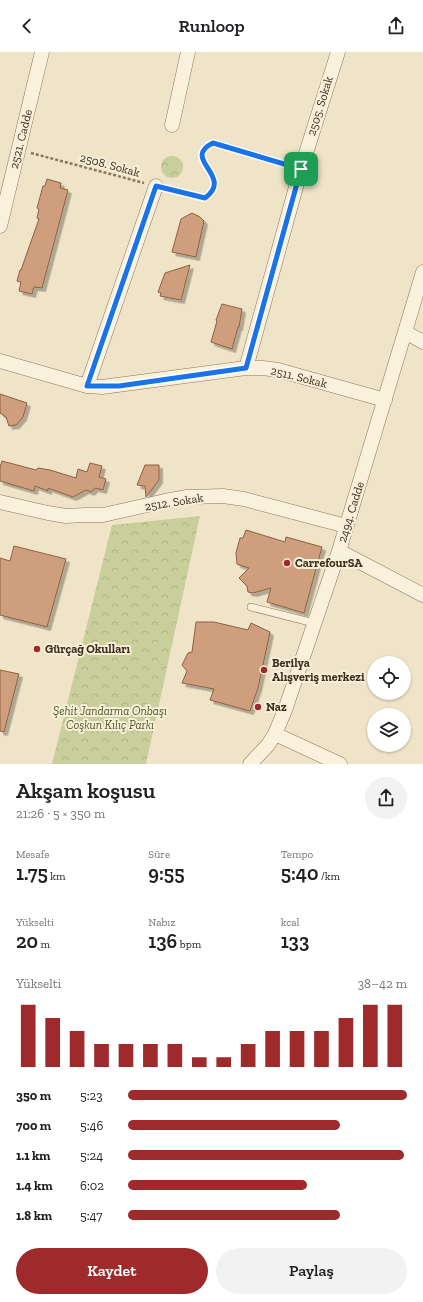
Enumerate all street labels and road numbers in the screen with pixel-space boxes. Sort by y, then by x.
street label: 2505. Sokak [304,74,336,137]
street label: 2521. Cadde [7,107,35,170]
street label: 2508. Sokak [78,150,142,180]
street label: 2511. Sokak [269,363,329,391]
street label: 2494. Cadde [335,479,367,544]
street label: 2512. Sokak [144,490,205,514]

